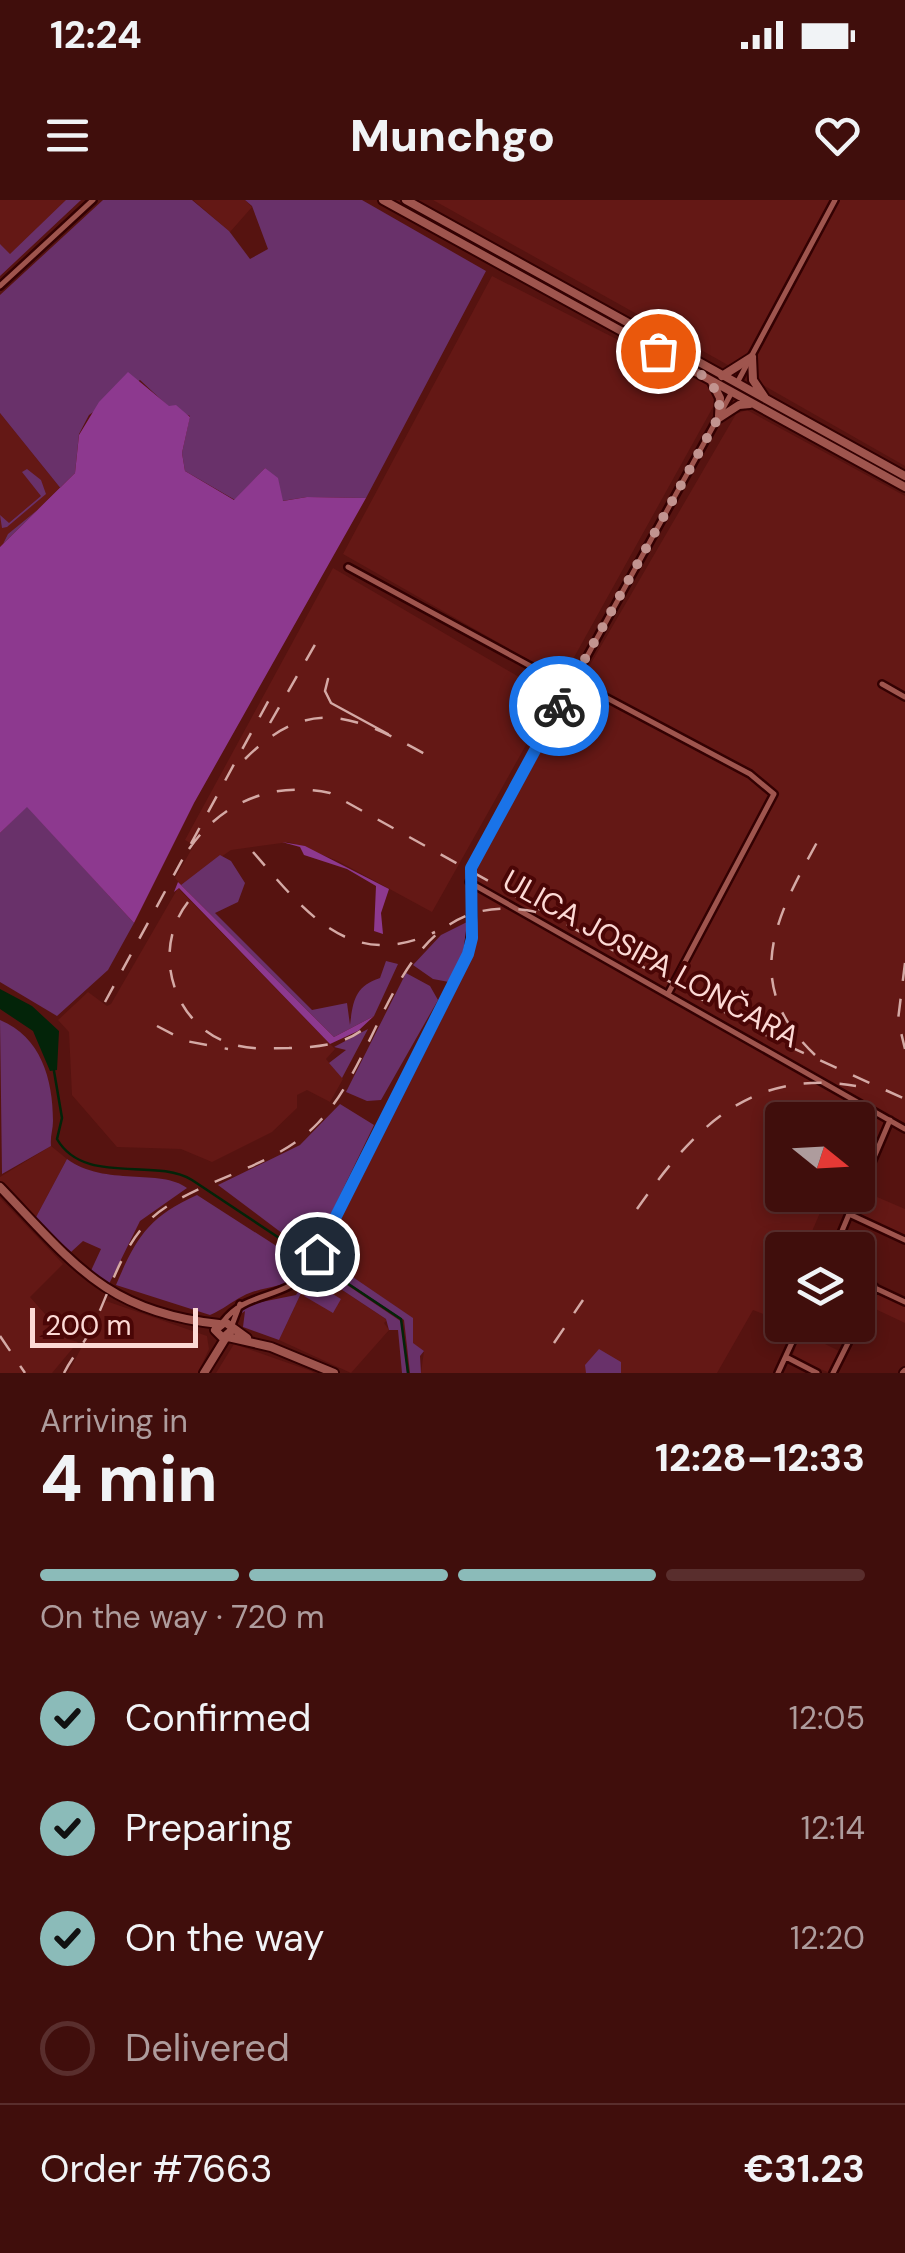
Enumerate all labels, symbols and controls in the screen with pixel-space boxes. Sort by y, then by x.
text: 12:24 [50,10,142,60]
text: Munchgo [350,106,555,165]
icon: menu [40,108,95,163]
icon: heart [810,108,865,163]
pin [616,309,701,394]
icon: bag [631,324,686,379]
courier [509,656,609,756]
icon: bike [532,679,587,734]
street label: ULICA JOSIPA LONČARA [496,861,806,1056]
north arrow [765,1102,875,1212]
map controls [765,1102,875,1342]
pin [275,1212,360,1297]
icon: home [290,1227,345,1282]
button: layers [765,1232,875,1342]
scale bar [30,1303,198,1348]
text: 200 m [45,1307,132,1344]
text: Arriving in [40,1400,188,1442]
text: 12:28–12:33 [655,1433,865,1483]
text: 4 min [40,1437,218,1521]
text: On the way · 720 m [40,1596,324,1638]
icon: check [40,1691,95,1746]
text: Confirmed [125,1693,311,1743]
text: 12:05 [789,1697,865,1739]
icon: check [40,1801,95,1856]
text: Preparing [125,1803,293,1853]
text: 12:14 [801,1807,865,1849]
icon: check [40,1911,95,1966]
text: On the way [125,1913,324,1963]
text: 12:20 [790,1917,865,1959]
text: Delivered [125,2023,290,2073]
text: Order #7663 [40,2144,272,2194]
text: €31.23 [744,2144,865,2194]

